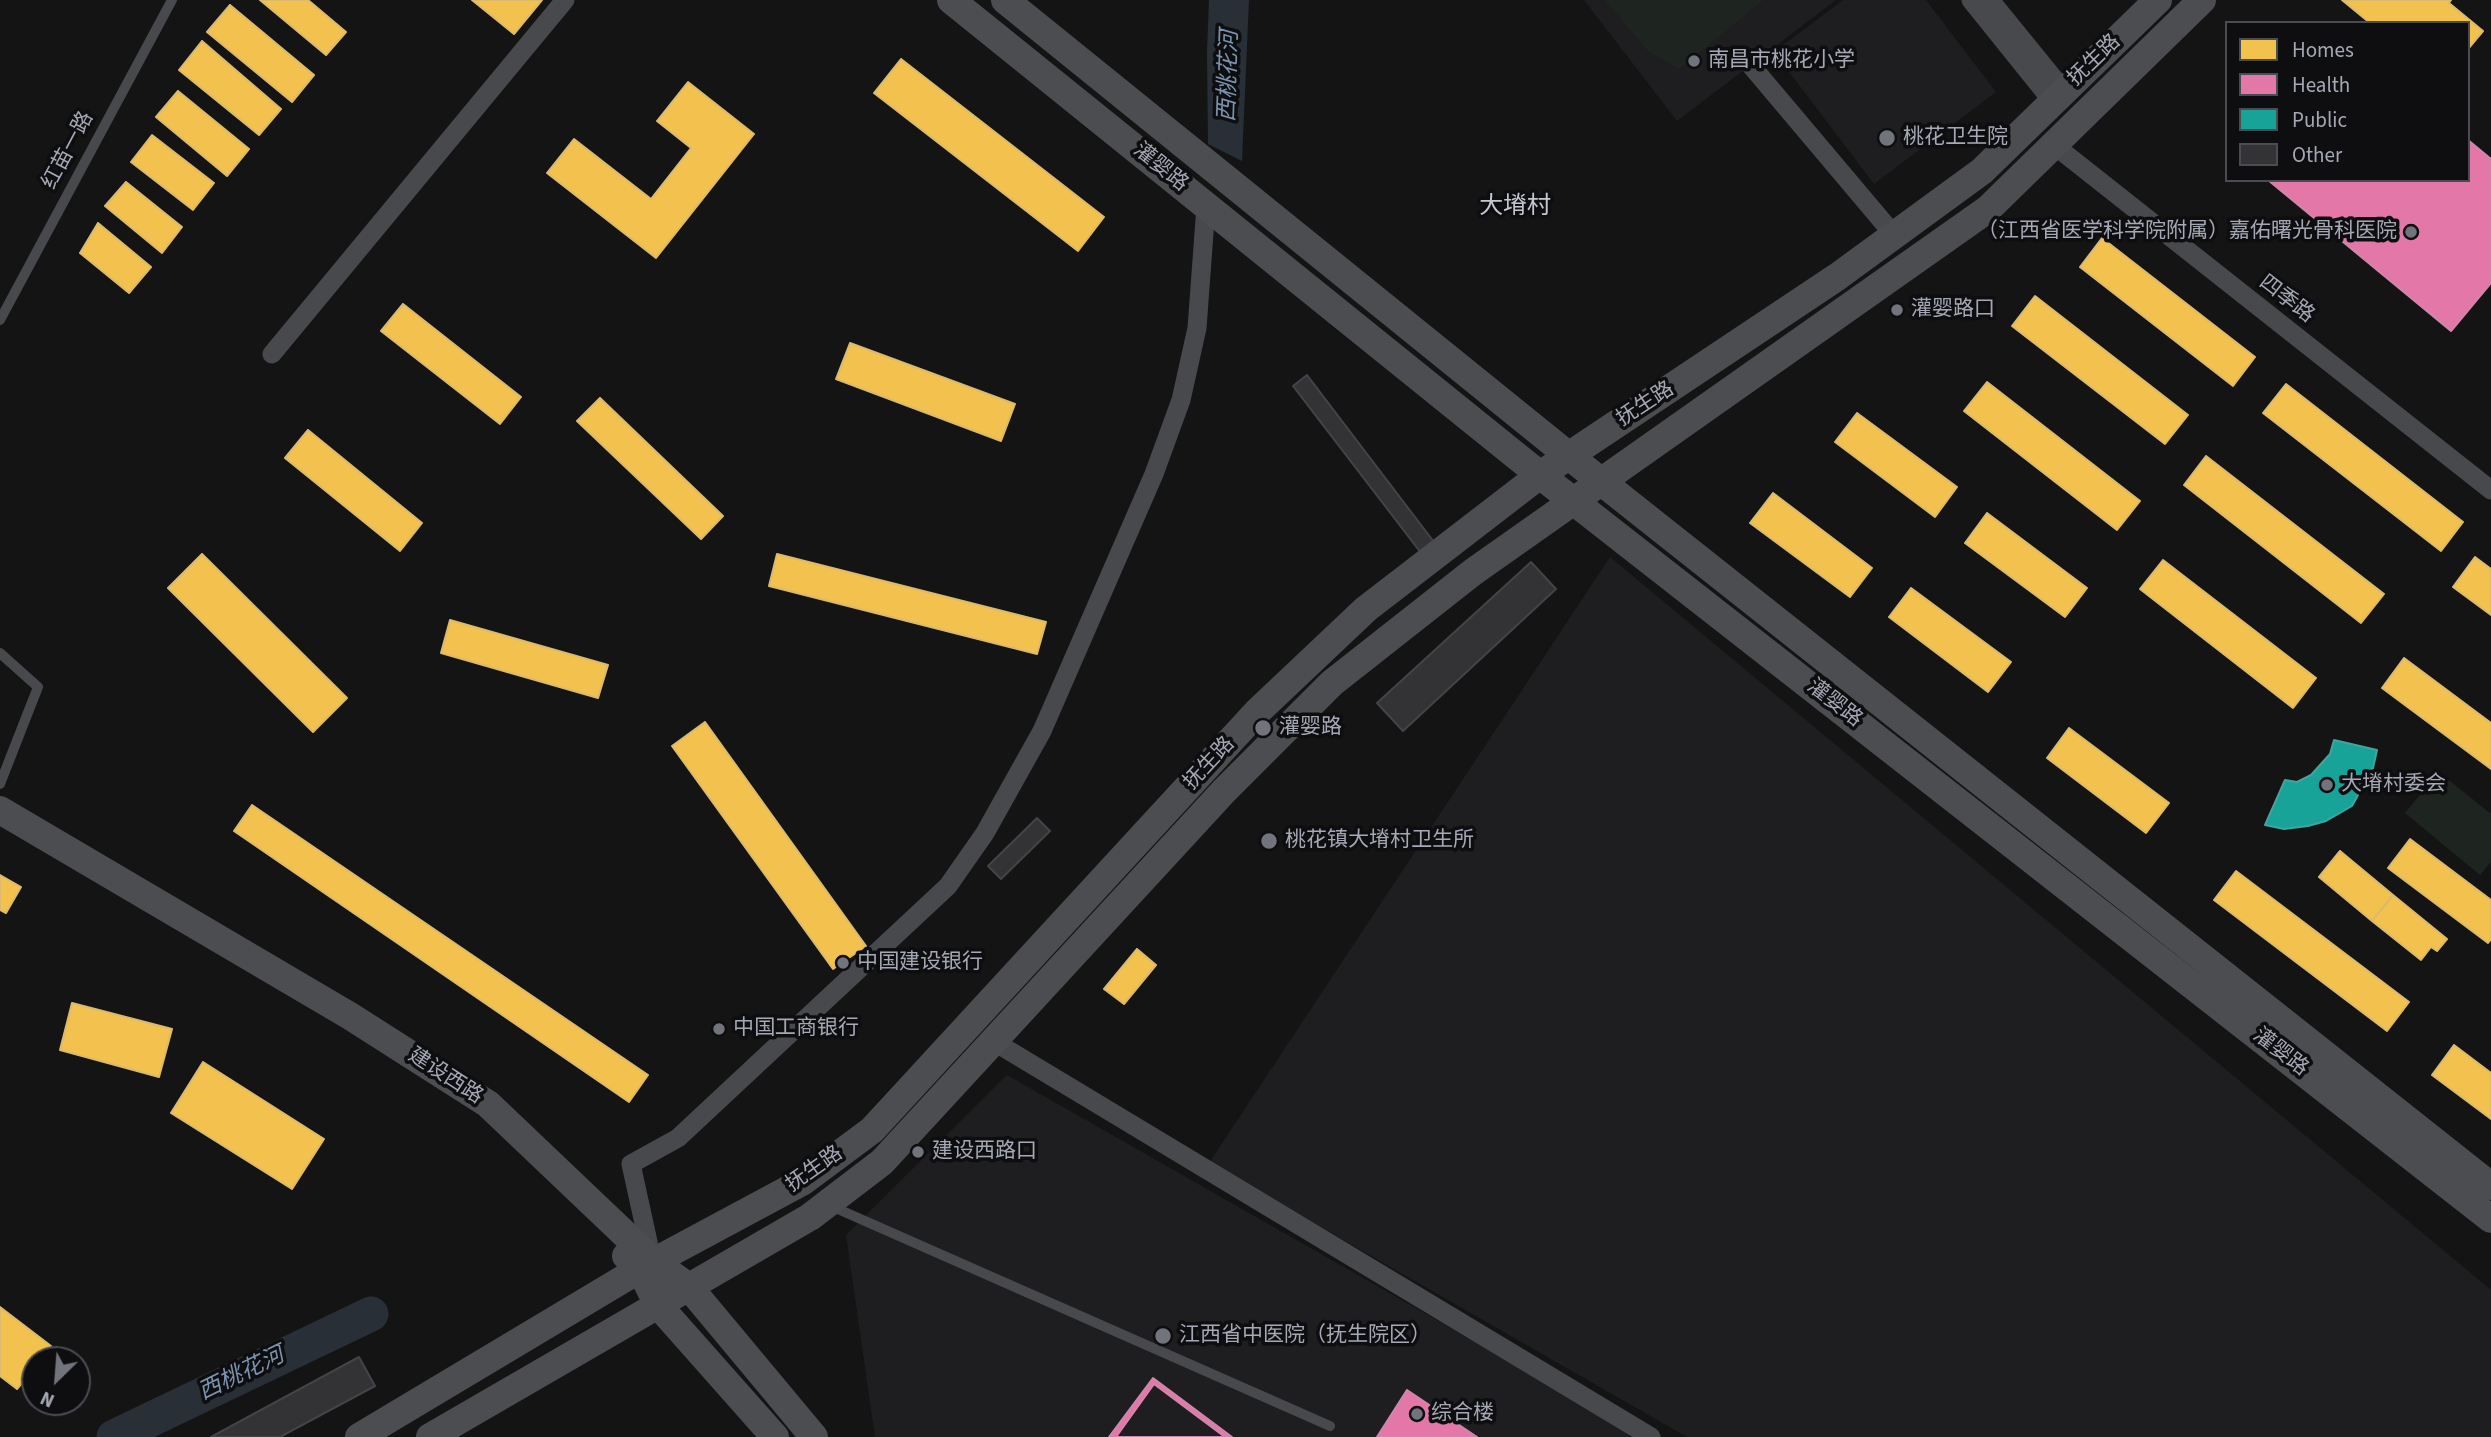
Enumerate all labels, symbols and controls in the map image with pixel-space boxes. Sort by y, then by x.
legend [2225,21,2470,182]
water label: 西桃花河 [1215,30,1245,122]
street label: 抚生路 [2064,30,2126,92]
text: Homes [2292,35,2354,65]
place label: 南昌市桃花小学 [1708,48,1855,74]
marker: 南昌市桃花小学 [1686,53,1702,69]
text: Health [2292,70,2350,100]
text: Public [2292,105,2347,135]
street label: 红苗一路 [38,108,100,194]
place label: 桃花卫生院 [1903,125,2008,151]
marker: 桃花卫生院 [1877,128,1897,148]
street label: 灌婴路 [1128,138,1192,198]
text: Other [2292,140,2342,170]
district label: 大塉村 [1479,194,1551,222]
place label: （江西省医学科学院附属）嘉佑曙光骨科医院 [1977,219,2397,245]
marker: （江西省医学科学院附属）嘉佑曙光骨科医院 [2403,224,2419,240]
street label: 四季路 [2253,271,2319,329]
place label: 灌婴路口 [1911,297,1995,323]
marker: 灌婴路口 [1889,302,1905,318]
street label: 抚生路 [1613,377,1679,433]
street label: 灌婴路 [1801,675,1867,733]
place label: 灌婴路 [1279,715,1342,741]
marker: 灌婴路 [1253,718,1273,738]
street label: 抚生路 [1179,732,1241,796]
place label: 大塉村委会 [2341,772,2446,798]
marker: 大塉村委会 [2319,777,2335,793]
place label: 桃花镇大塉村卫生所 [1285,828,1474,854]
marker: 桃花镇大塉村卫生所 [1259,831,1279,851]
place label: 中国建设银行 [857,950,983,976]
marker: 中国建设银行 [835,955,851,971]
place label: 中国工商银行 [733,1016,859,1042]
marker: 中国工商银行 [711,1021,727,1037]
street label: 灌婴路 [2247,1024,2313,1082]
street label: 建设西路 [403,1044,487,1110]
place label: 建设西路口 [932,1139,1037,1165]
street label: 抚生路 [782,1142,848,1198]
marker: 建设西路口 [910,1144,926,1160]
place label: 江西省中医院（抚生院区） [1179,1323,1431,1349]
marker: 江西省中医院（抚生院区） [1153,1326,1173,1346]
water label: 西桃花河 [195,1342,289,1408]
north arrow [21,1346,91,1416]
text: N [36,1384,59,1414]
place label: 综合楼 [1431,1401,1494,1427]
marker: 综合楼 [1409,1406,1425,1422]

